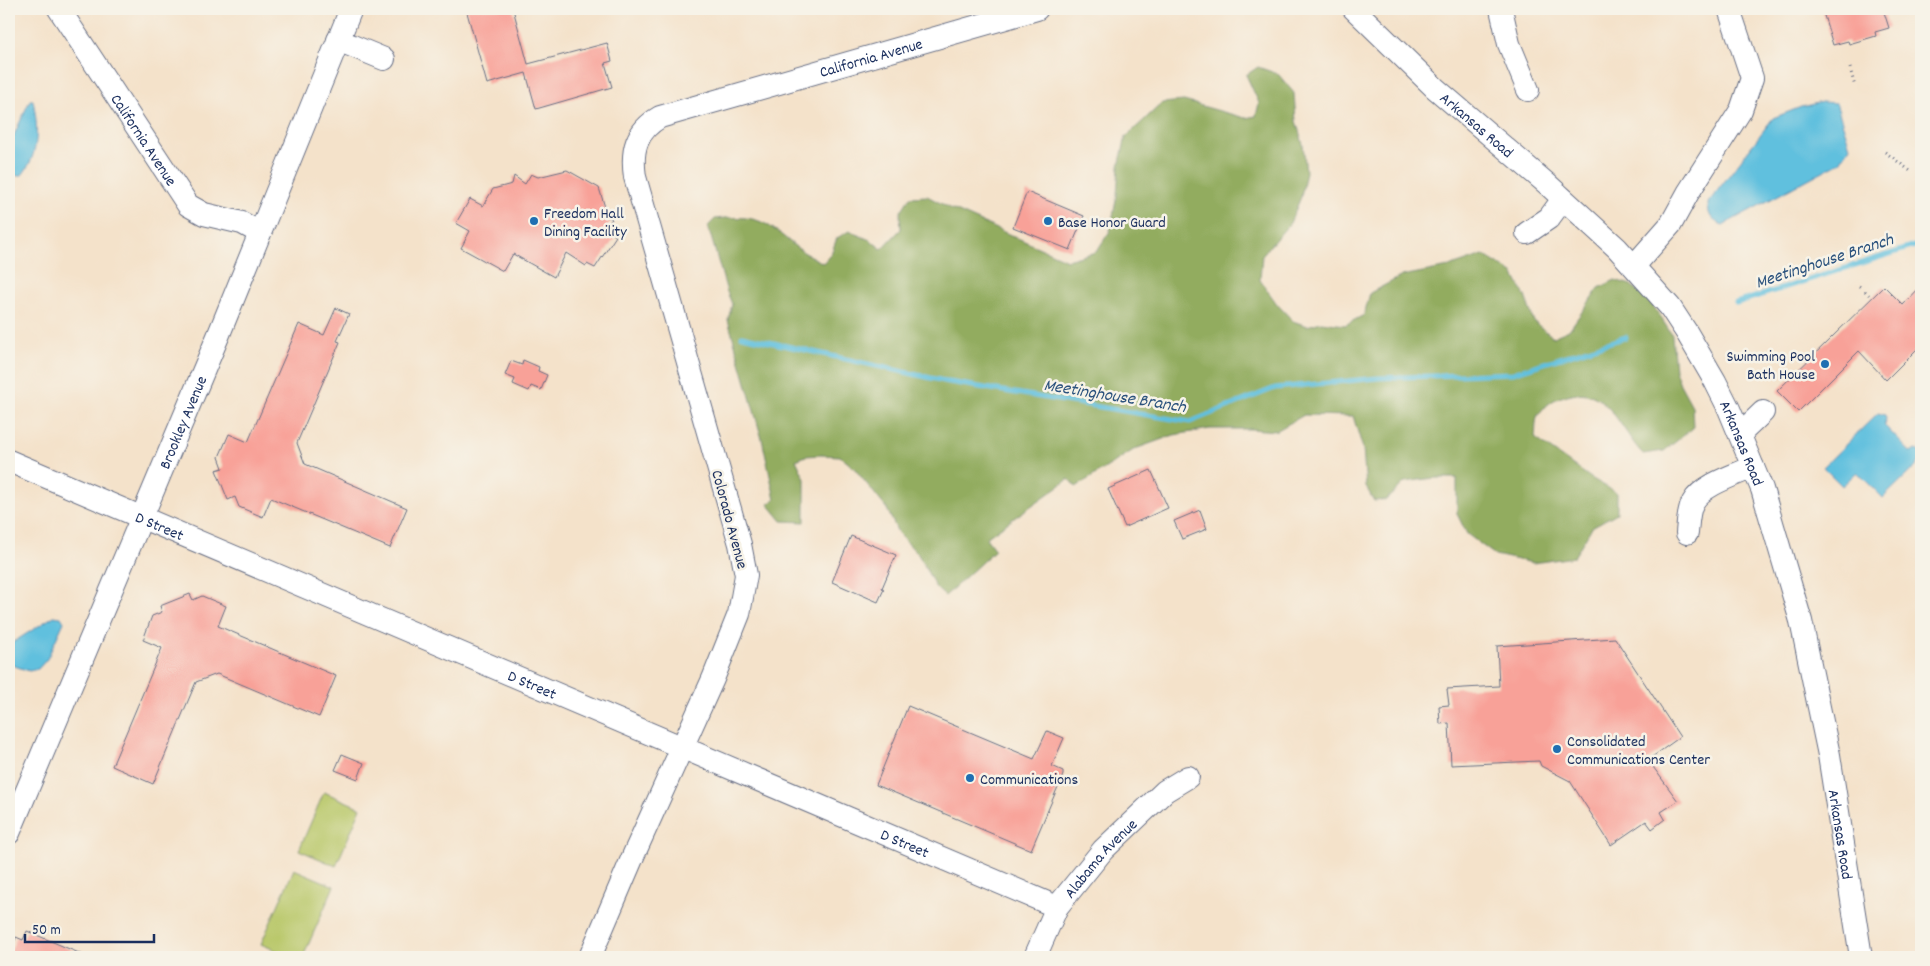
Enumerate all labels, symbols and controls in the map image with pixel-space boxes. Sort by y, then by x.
street label: California Avenue [817,33,926,85]
street label: Arkansas Road [1434,88,1518,164]
street label: California Avenue [104,90,181,191]
place label: Freedom Hall Dining Facility [544,203,627,244]
place label: Base Honor Guard [1058,212,1166,235]
marker: Freedom Hall Dining Facility [528,215,540,227]
marker: Base Honor Guard [1042,215,1054,227]
water label: Meetinghouse Branch [1753,228,1898,296]
place label: Swimming Pool Bath House [1726,346,1815,387]
marker: Swimming Pool Bath House [1819,358,1831,370]
street label: Brookley Avenue [154,373,214,473]
water label: Meetinghouse Branch [1042,374,1188,421]
street label: Arkansas Road [1712,397,1768,490]
street label: Colorado Avenue [704,468,753,572]
street label: D Street [131,507,187,548]
street label: D Street [504,666,560,707]
place label: Consolidated Communications Center [1567,731,1710,772]
marker: Consolidated Communications Center [1551,743,1563,755]
place label: Communications [980,769,1079,792]
marker: Communications [964,772,976,784]
street label: Arkansas Road [1821,788,1858,881]
street label: Alabama Avenue [1059,814,1143,904]
street label: D Street [876,824,932,865]
scale bar [25,911,154,943]
text: 50 m [32,920,61,942]

